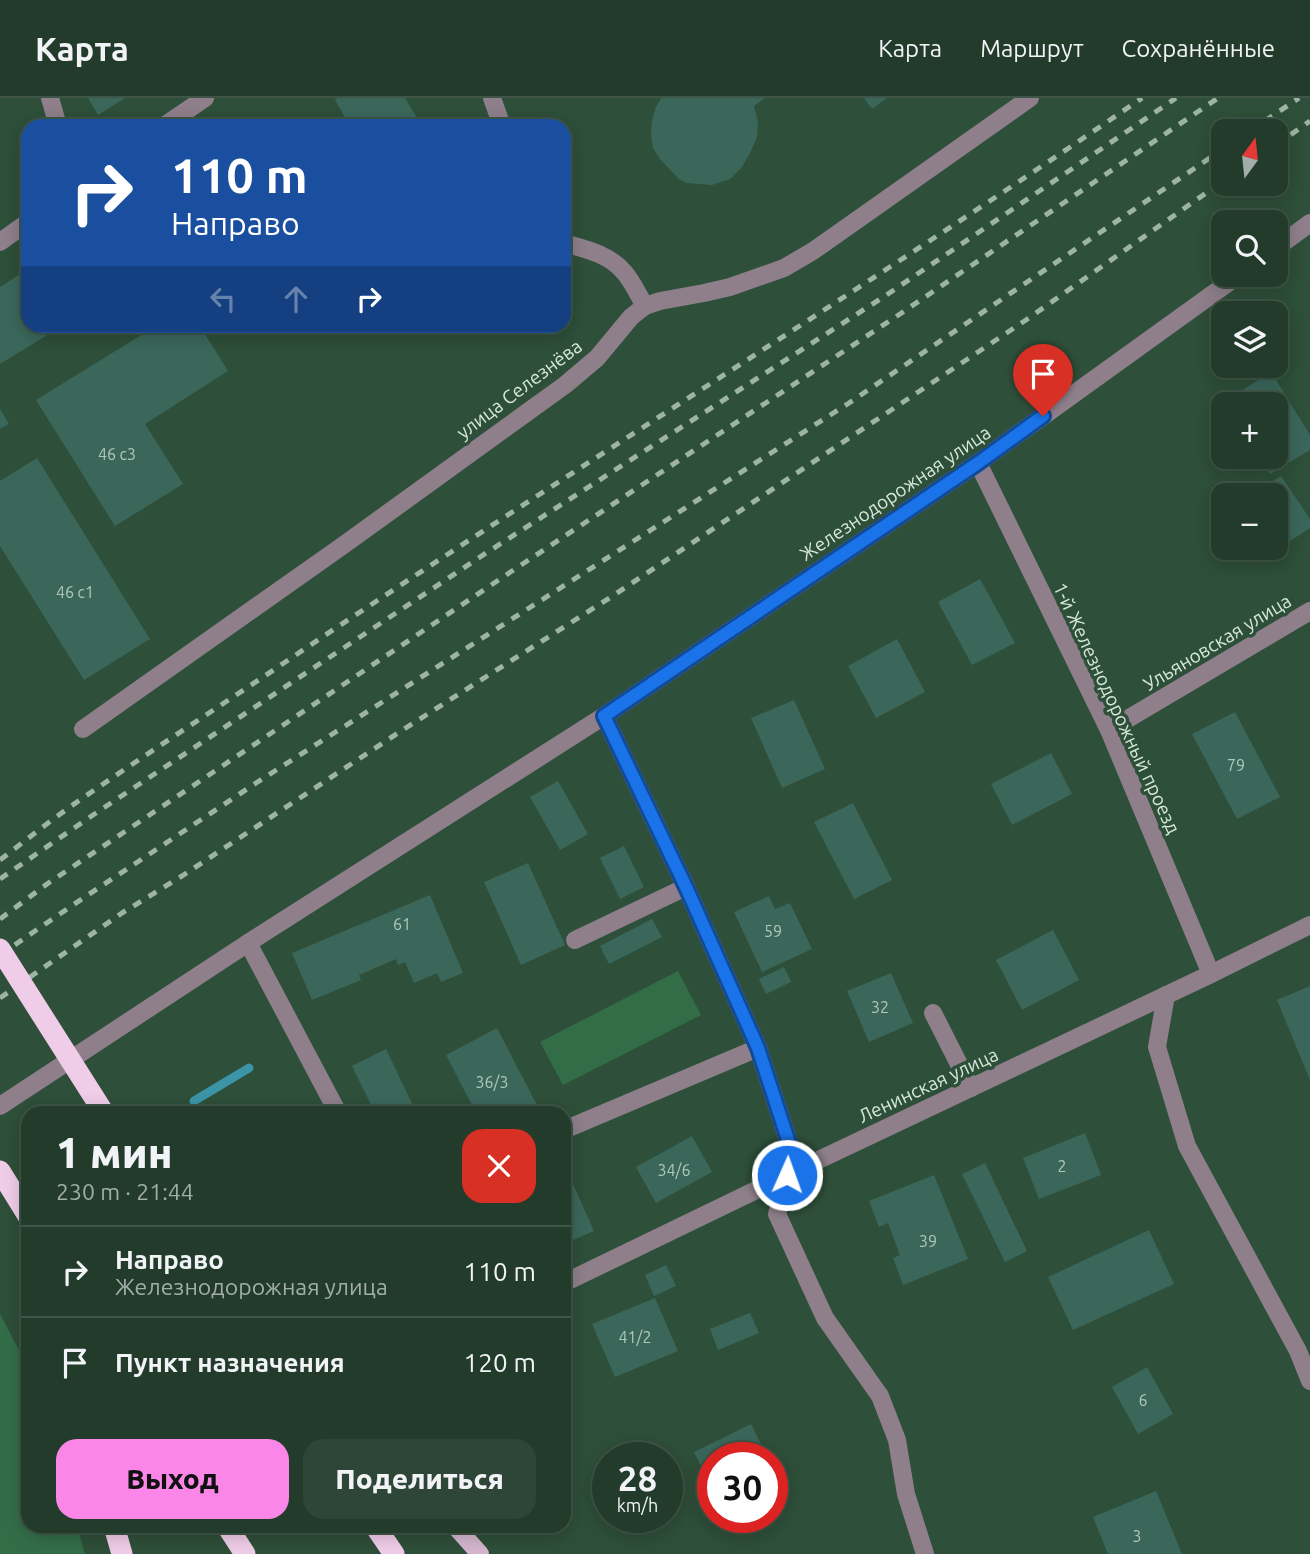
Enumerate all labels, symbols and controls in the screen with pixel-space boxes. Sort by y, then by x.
text: Карта [35,30,129,67]
text: Карта [878,35,942,62]
text: Маршрут [980,35,1084,62]
text: Сохранённые [1122,35,1275,62]
north arrow [1211,119,1288,196]
map controls [1211,119,1288,560]
icon: right [56,147,147,238]
text: 110 m [171,147,308,202]
text: Направо [171,205,300,241]
button: search [1211,210,1288,287]
icon: left [204,280,242,318]
icon: ahead [277,280,315,318]
icon: right [350,280,388,318]
button: layers [1211,301,1288,378]
street label: улица Селезнёва [452,335,586,443]
pin [1013,344,1073,416]
icon: arrive [1024,355,1062,393]
button: + [1211,392,1288,469]
street label: Железнодорожная улица [795,421,995,565]
house number: 46 с3 [98,445,136,463]
button: − [1211,483,1288,560]
street label: 1-й Железнодорожный проезд [1049,579,1185,837]
house number: 46 с1 [56,583,94,601]
street label: Ульяновская улица [1139,589,1295,695]
house number: 79 [1227,756,1245,774]
house number: 61 [393,915,411,933]
house number: 59 [764,922,782,940]
house number: 32 [871,998,889,1016]
street label: Ленинская улица [854,1043,1002,1127]
house number: 36/3 [476,1073,508,1091]
text: 1 мин [56,1129,173,1176]
button: close [462,1129,536,1203]
position arrow [750,1138,824,1212]
house number: 2 [1057,1157,1067,1175]
house number: 34/6 [658,1161,690,1179]
text: 230 m · 21:44 [56,1179,194,1204]
house number: 39 [919,1232,937,1250]
text: Направо [115,1245,224,1274]
icon: right [56,1253,94,1291]
text: 110 m [464,1257,536,1286]
text: Железнодорожная улица [115,1274,388,1299]
house number: 41/2 [619,1328,651,1346]
icon: arrive [56,1344,94,1382]
text: Пункт назначения [115,1348,345,1377]
text: 120 m [464,1348,536,1377]
house number: 6 [1138,1391,1148,1409]
button: Выход [56,1439,289,1519]
button: Поделиться [303,1439,536,1519]
speed limit sign: 30 [697,1442,788,1533]
text: 28 [618,1458,657,1498]
text: km/h [617,1495,658,1515]
house number: 3 [1132,1527,1142,1545]

